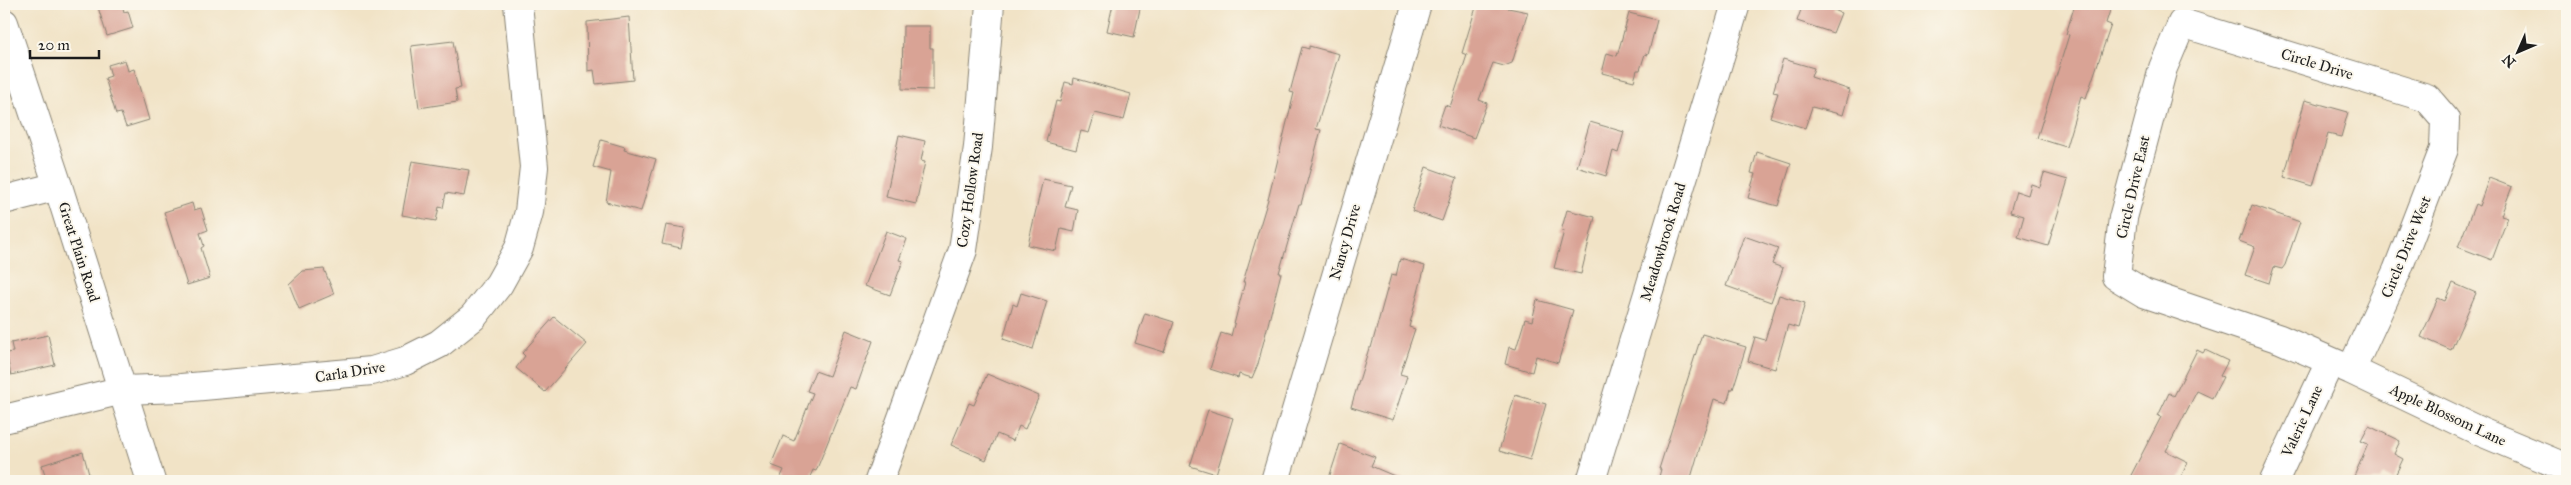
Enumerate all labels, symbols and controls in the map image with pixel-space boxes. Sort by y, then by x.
scale bar [30,28,99,60]
north arrow [2494,28,2544,78]
text: 20 m [38,36,70,54]
street label: Circle Drive [2279,45,2355,83]
text: N [2499,51,2519,71]
street label: Cozy Hollow Road [953,131,987,249]
street label: Circle Drive East [2112,133,2154,240]
street label: Meadowbrook Road [1636,180,1690,303]
street label: Circle Drive West [2377,193,2435,301]
street label: Great Plain Road [54,200,104,305]
street label: Nancy Drive [1326,202,1364,282]
street label: Carla Drive [314,358,386,386]
street label: Apple Blossom Lane [2386,380,2509,450]
street label: Valerie Lane [2277,382,2326,461]

